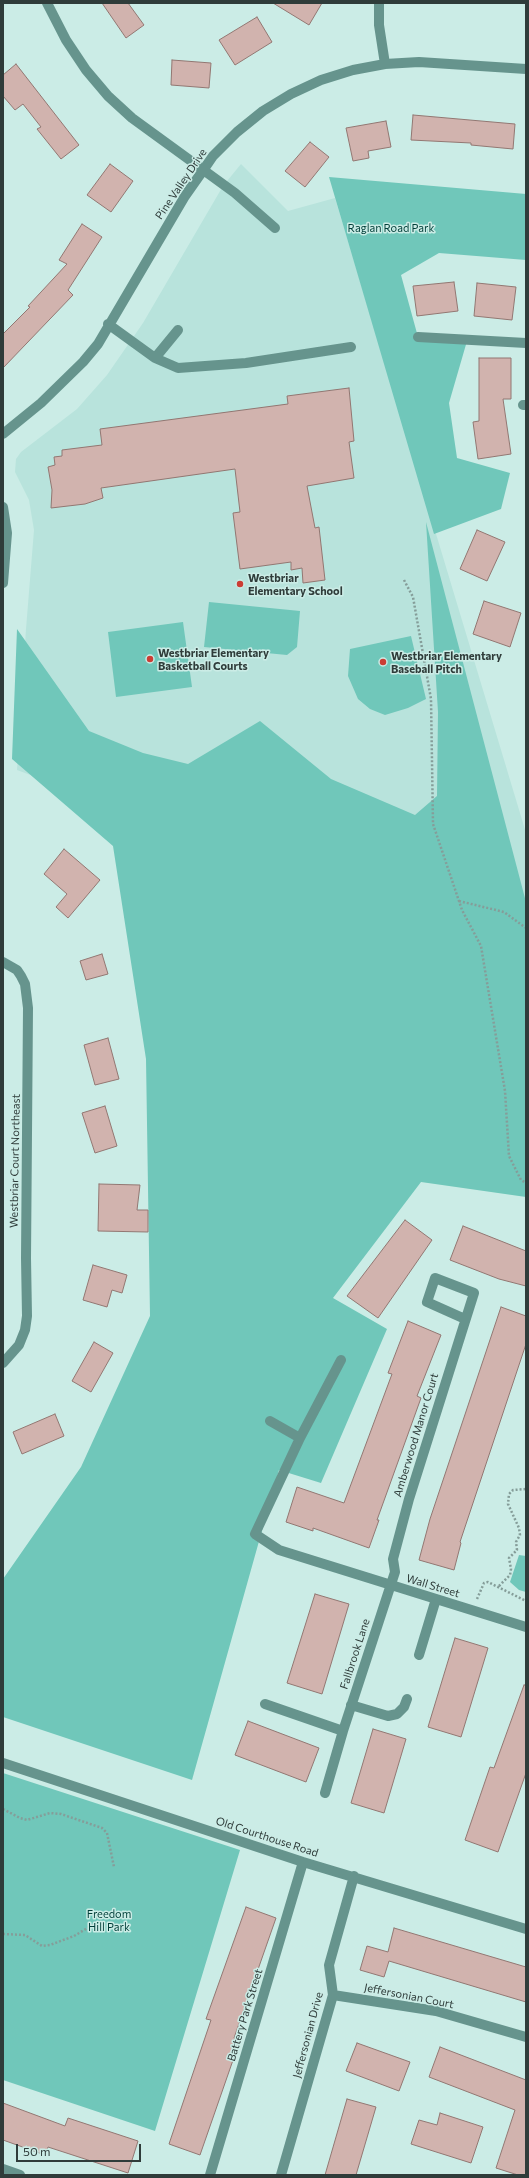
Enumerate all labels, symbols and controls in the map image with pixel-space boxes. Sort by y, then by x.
street label: Pine Valley Drive [153,146,209,222]
park label: Raglan Road Park [348,221,434,235]
place label: Westbriar Elementary School [248,571,343,597]
marker: Westbriar Elementary School [235,579,245,589]
place label: Westbriar Elementary Basketball Courts [158,646,269,672]
place label: Westbriar Elementary Baseball Pitch [391,649,502,675]
marker: Westbriar Elementary Basketball Courts [145,654,155,664]
marker: Westbriar Elementary Baseball Pitch [378,657,388,667]
street label: Westbriar Court Northeast [7,1094,23,1228]
street label: Amberwood Manor Court [391,1371,441,1499]
street label: Wall Street [405,1572,461,1600]
street label: Fallbrook Lane [337,1617,373,1691]
street label: Old Courthouse Road [214,1814,320,1860]
park label: Freedom Hill Park [87,1907,131,1933]
street label: Battery Park Street [225,1967,265,2063]
street label: Jeffersonian Court [363,1981,455,2011]
street label: Jeffersonian Drive [290,1991,326,2079]
scale bar [18,2136,143,2162]
text: 50 m [23,2144,51,2158]

